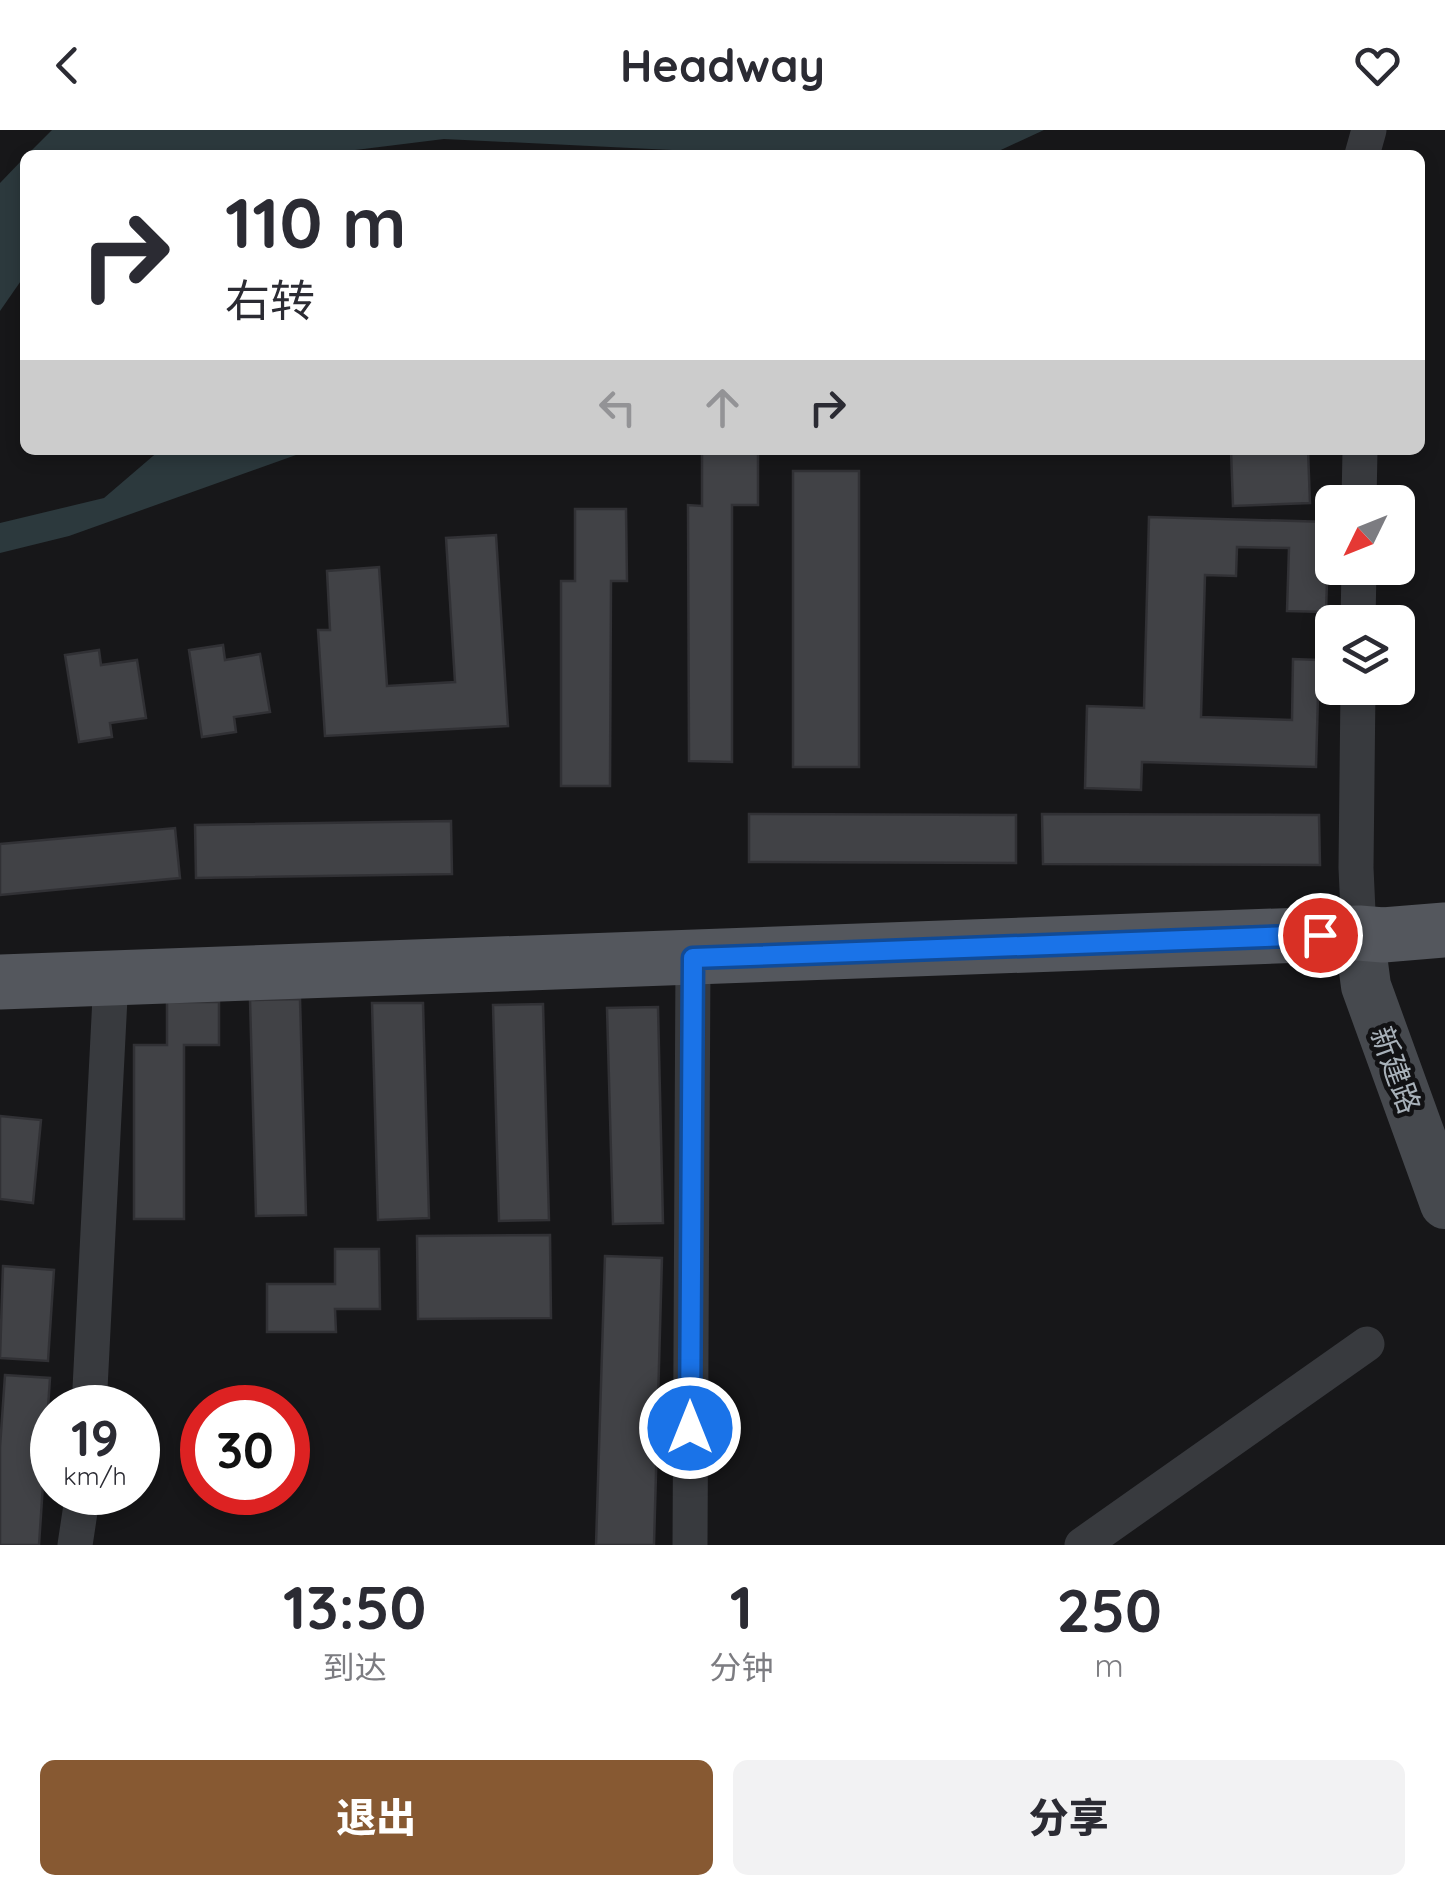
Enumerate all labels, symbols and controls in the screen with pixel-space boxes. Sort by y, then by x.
text: Headway [620,37,825,93]
icon: back [40,38,95,93]
icon: heart [1350,38,1405,93]
text: 110 m [225,178,407,266]
icon: right [60,190,190,320]
text: 右转 [225,272,315,328]
icon: left [590,380,645,435]
icon: ahead [695,380,750,435]
icon: right [800,380,855,435]
north arrow [1315,485,1415,585]
map controls [1315,485,1415,705]
button: layers [1315,605,1415,705]
pin [1278,893,1363,978]
icon: arrive [1293,908,1348,963]
street label: 新建路 [1363,1021,1429,1119]
position arrow [638,1376,742,1480]
speed limit sign: 30 [180,1385,310,1515]
text: 19 [71,1406,119,1469]
text: km/h [63,1460,127,1491]
text: 13:50 [283,1569,426,1644]
text: 1 [730,1569,753,1644]
text: 250 [1056,1572,1162,1647]
text: m [1095,1645,1124,1685]
text: 到达 [323,1647,387,1687]
text: 分钟 [709,1647,773,1687]
button: 退出 [40,1760,713,1875]
button: 分享 [733,1760,1405,1875]

